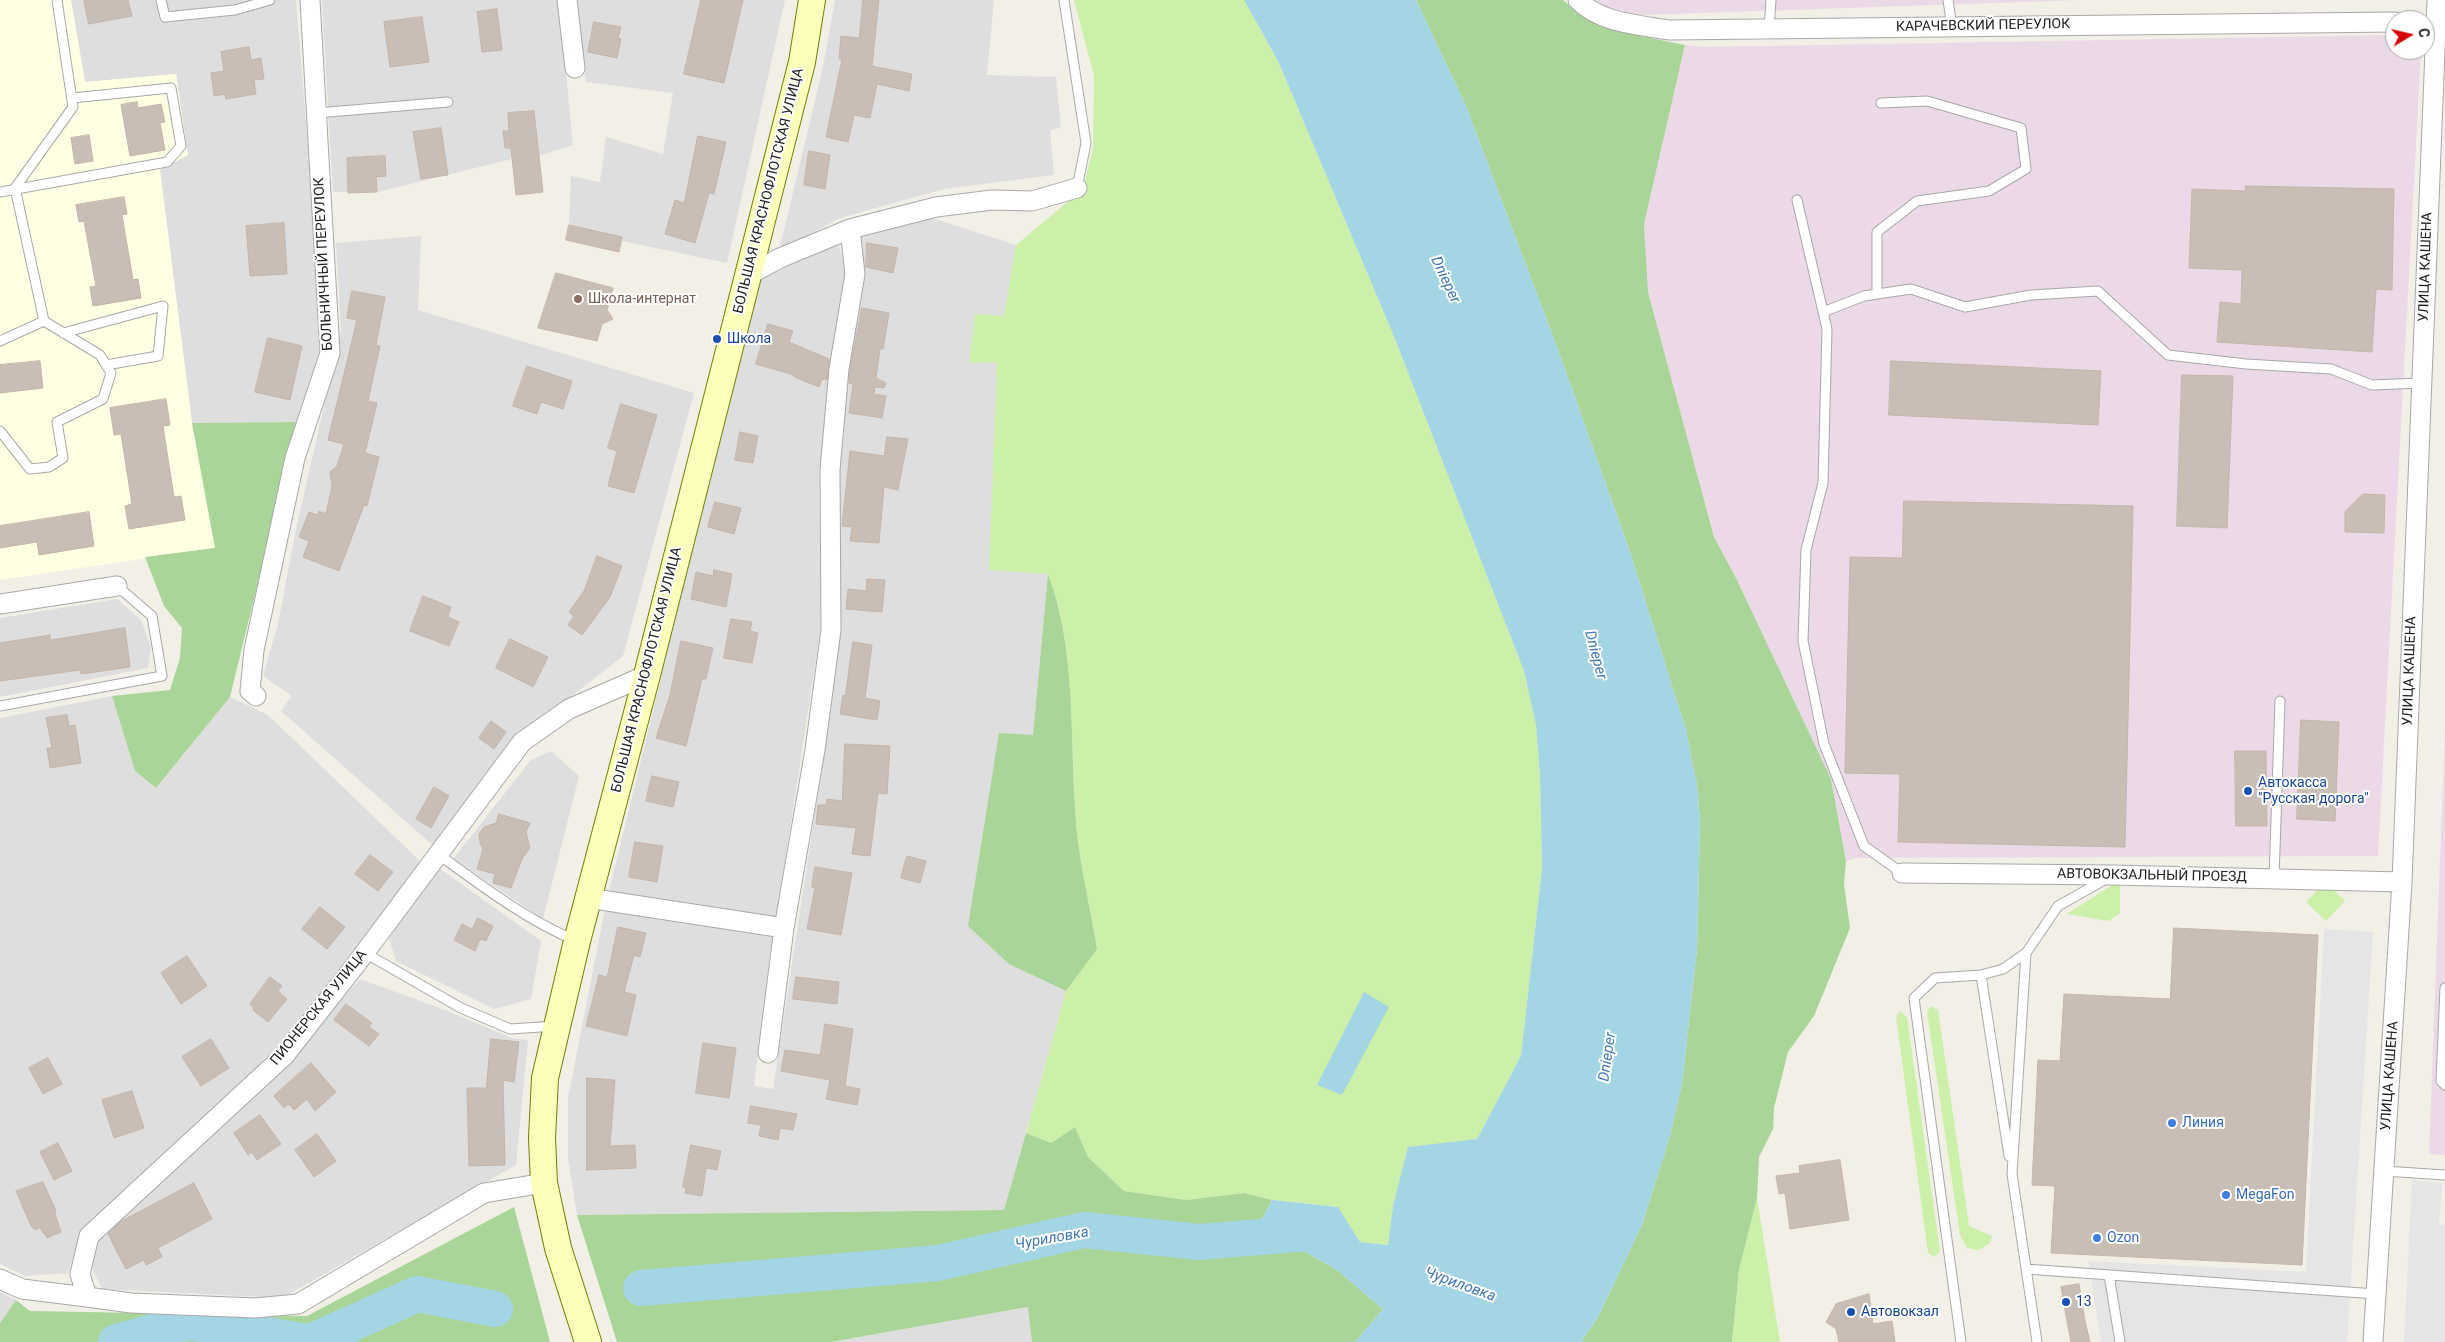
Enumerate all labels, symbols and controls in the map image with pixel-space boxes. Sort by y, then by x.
north arrow [2385,10,2435,60]
street label: КАРАЧЕВСКИЙ ПЕРЕУЛОК [1896,16,2070,36]
text: С [2415,27,2432,39]
street label: БОЛЬШАЯ КРАСНОФЛОТСКАЯ УЛИЦА [730,67,808,315]
street label: БОЛЬНИЧНЫЙ ПЕРЕУЛОК [311,177,337,351]
street label: УЛИЦА КАШЕНА [2416,212,2436,322]
water label: Dnieper [1426,254,1464,306]
place label: Школа-интернат [588,291,696,307]
marker: Школа-интернат [572,293,584,305]
place label: Школа [727,331,771,347]
marker: Школа [711,333,723,345]
street label: БОЛЬШАЯ КРАСНОФЛОТСКАЯ УЛИЦА [608,546,686,794]
street label: УЛИЦА КАШЕНА [2400,616,2420,726]
water label: Dnieper [1580,629,1610,681]
place label: Автокасса "Русская дорога" [2258,775,2369,808]
marker: Автокасса "Русская дорога" [2242,785,2254,797]
street label: АВТОВОКЗАЛЬНЫЙ ПРОЕЗД [2057,866,2247,886]
street label: ПИОНЕРСКАЯ УЛИЦА [267,947,371,1069]
street label: УЛИЦА КАШЕНА [2378,1021,2402,1131]
water label: Dnieper [1596,1031,1620,1083]
place label: Линия [2182,1115,2224,1131]
marker: Линия [2166,1117,2178,1129]
place label: MegaFon [2236,1187,2294,1203]
marker: MegaFon [2220,1189,2232,1201]
water label: Чуриловка [1014,1224,1090,1254]
place label: Ozon [2107,1230,2139,1246]
marker: Ozon [2091,1232,2103,1244]
water label: Чуриловка [1422,1264,1498,1306]
place label: 13 [2076,1294,2092,1310]
marker: 13 [2060,1296,2072,1308]
place label: Автовокзал [1861,1304,1939,1320]
marker: Автовокзал [1845,1306,1857,1318]

